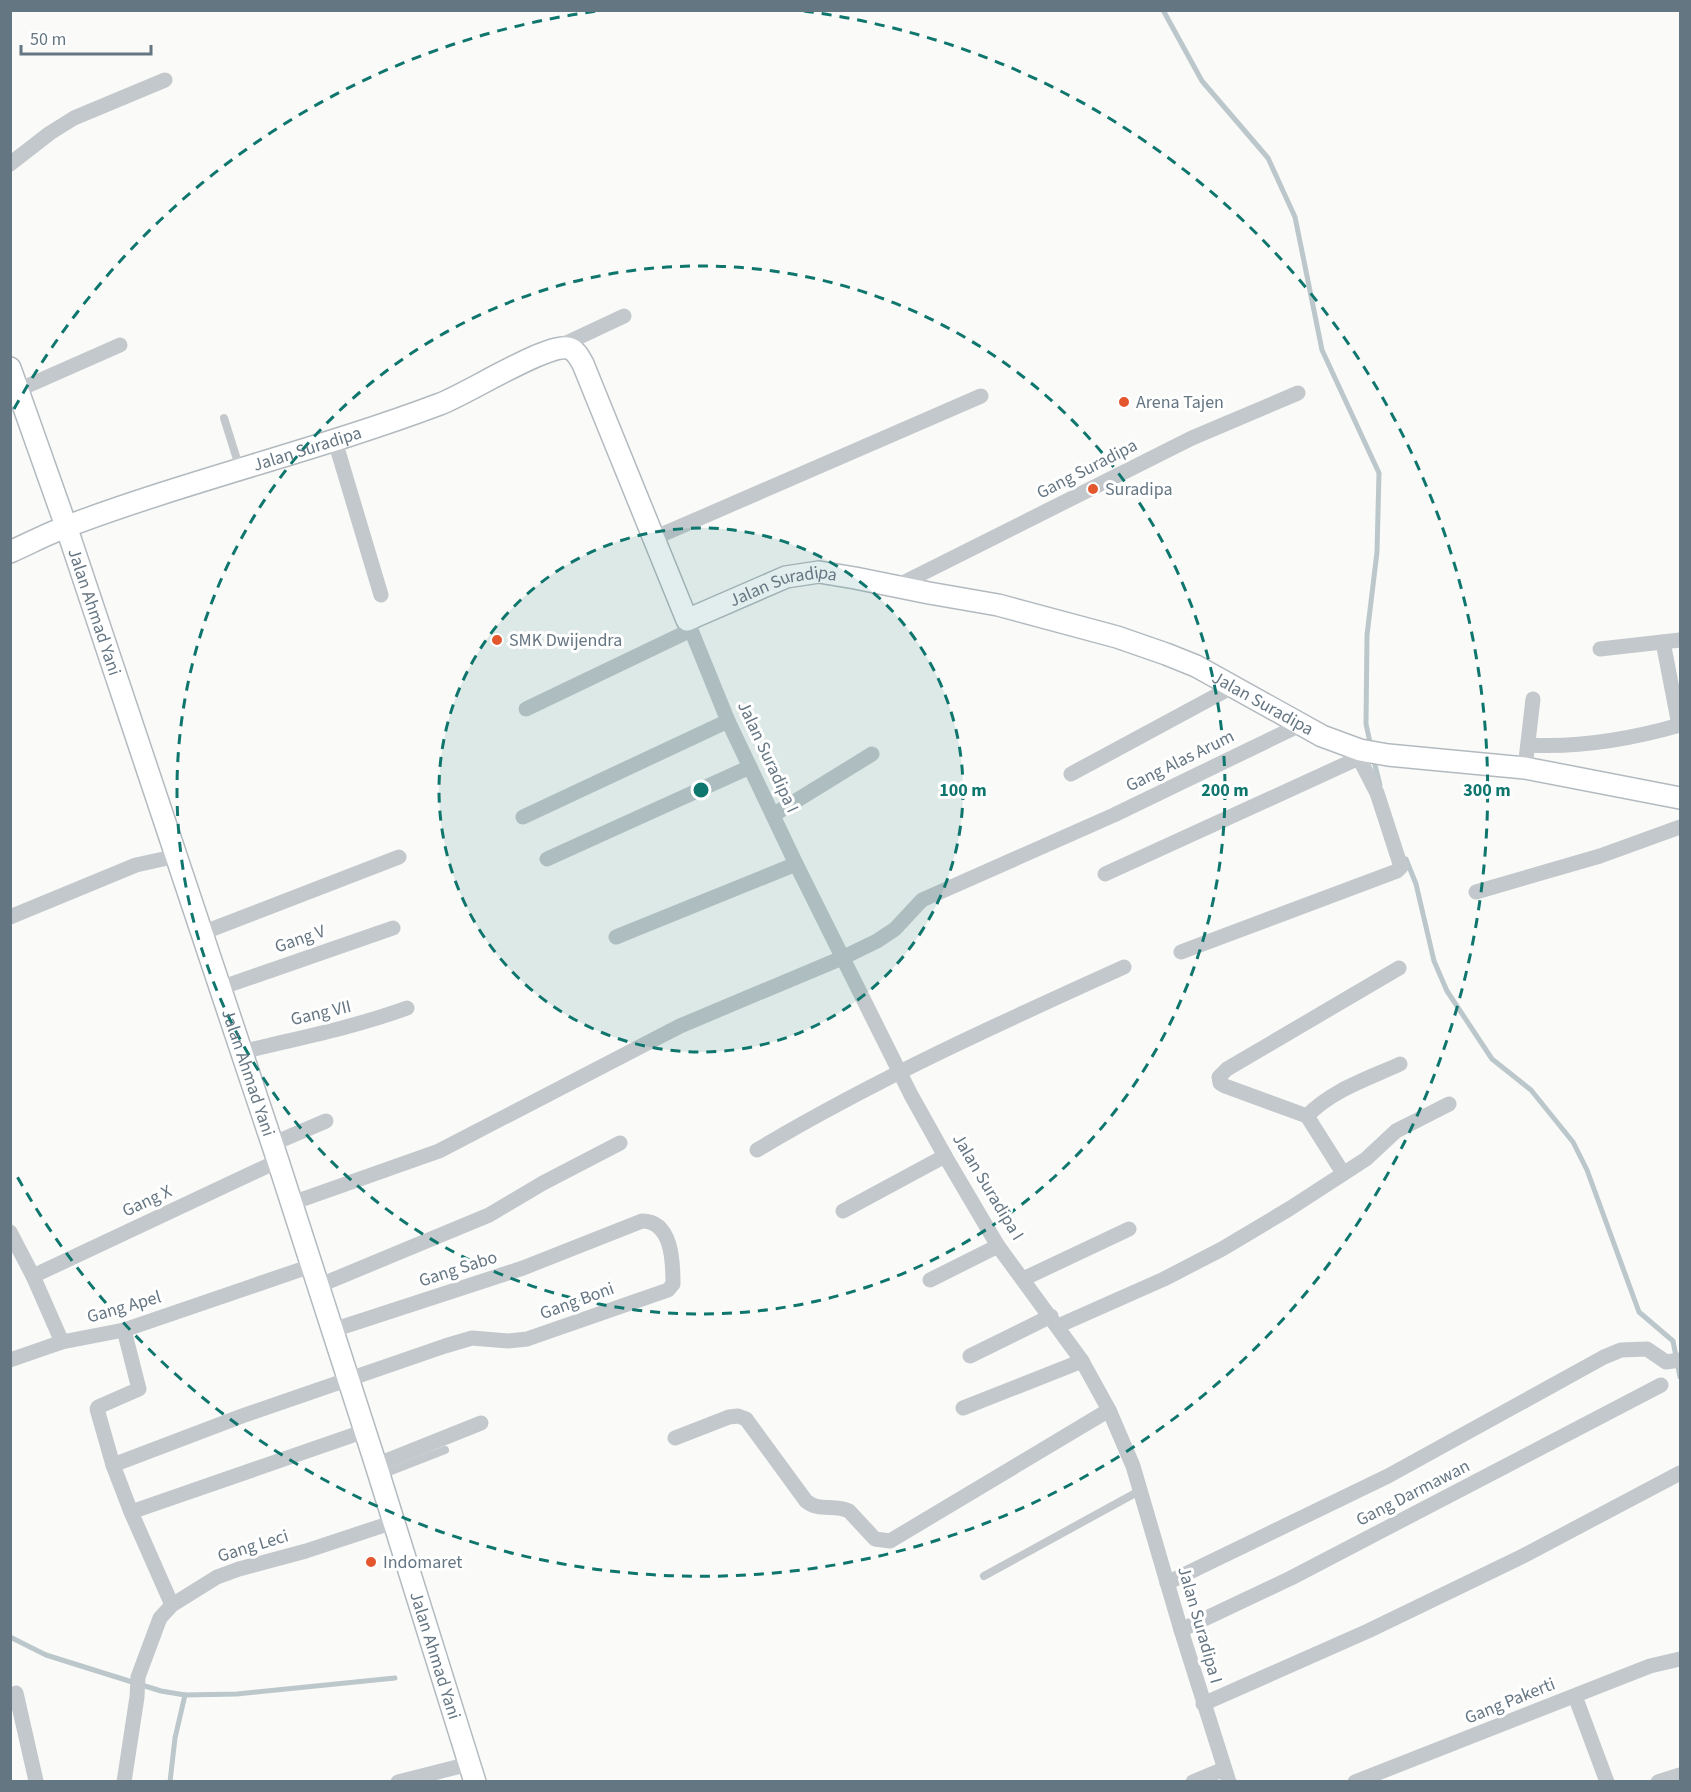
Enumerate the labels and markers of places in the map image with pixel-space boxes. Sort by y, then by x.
place label: Arena Tajen [1136,390,1224,415]
marker: Arena Tajen [1117,395,1131,409]
place label: Suradipa [1105,478,1173,500]
marker: Suradipa [1086,482,1100,496]
place label: SMK Dwijendra [509,628,622,653]
marker: SMK Dwijendra [490,633,504,647]
centre of rings [691,780,711,800]
place label: Indomaret [383,1550,462,1575]
marker: Indomaret [364,1555,378,1569]

